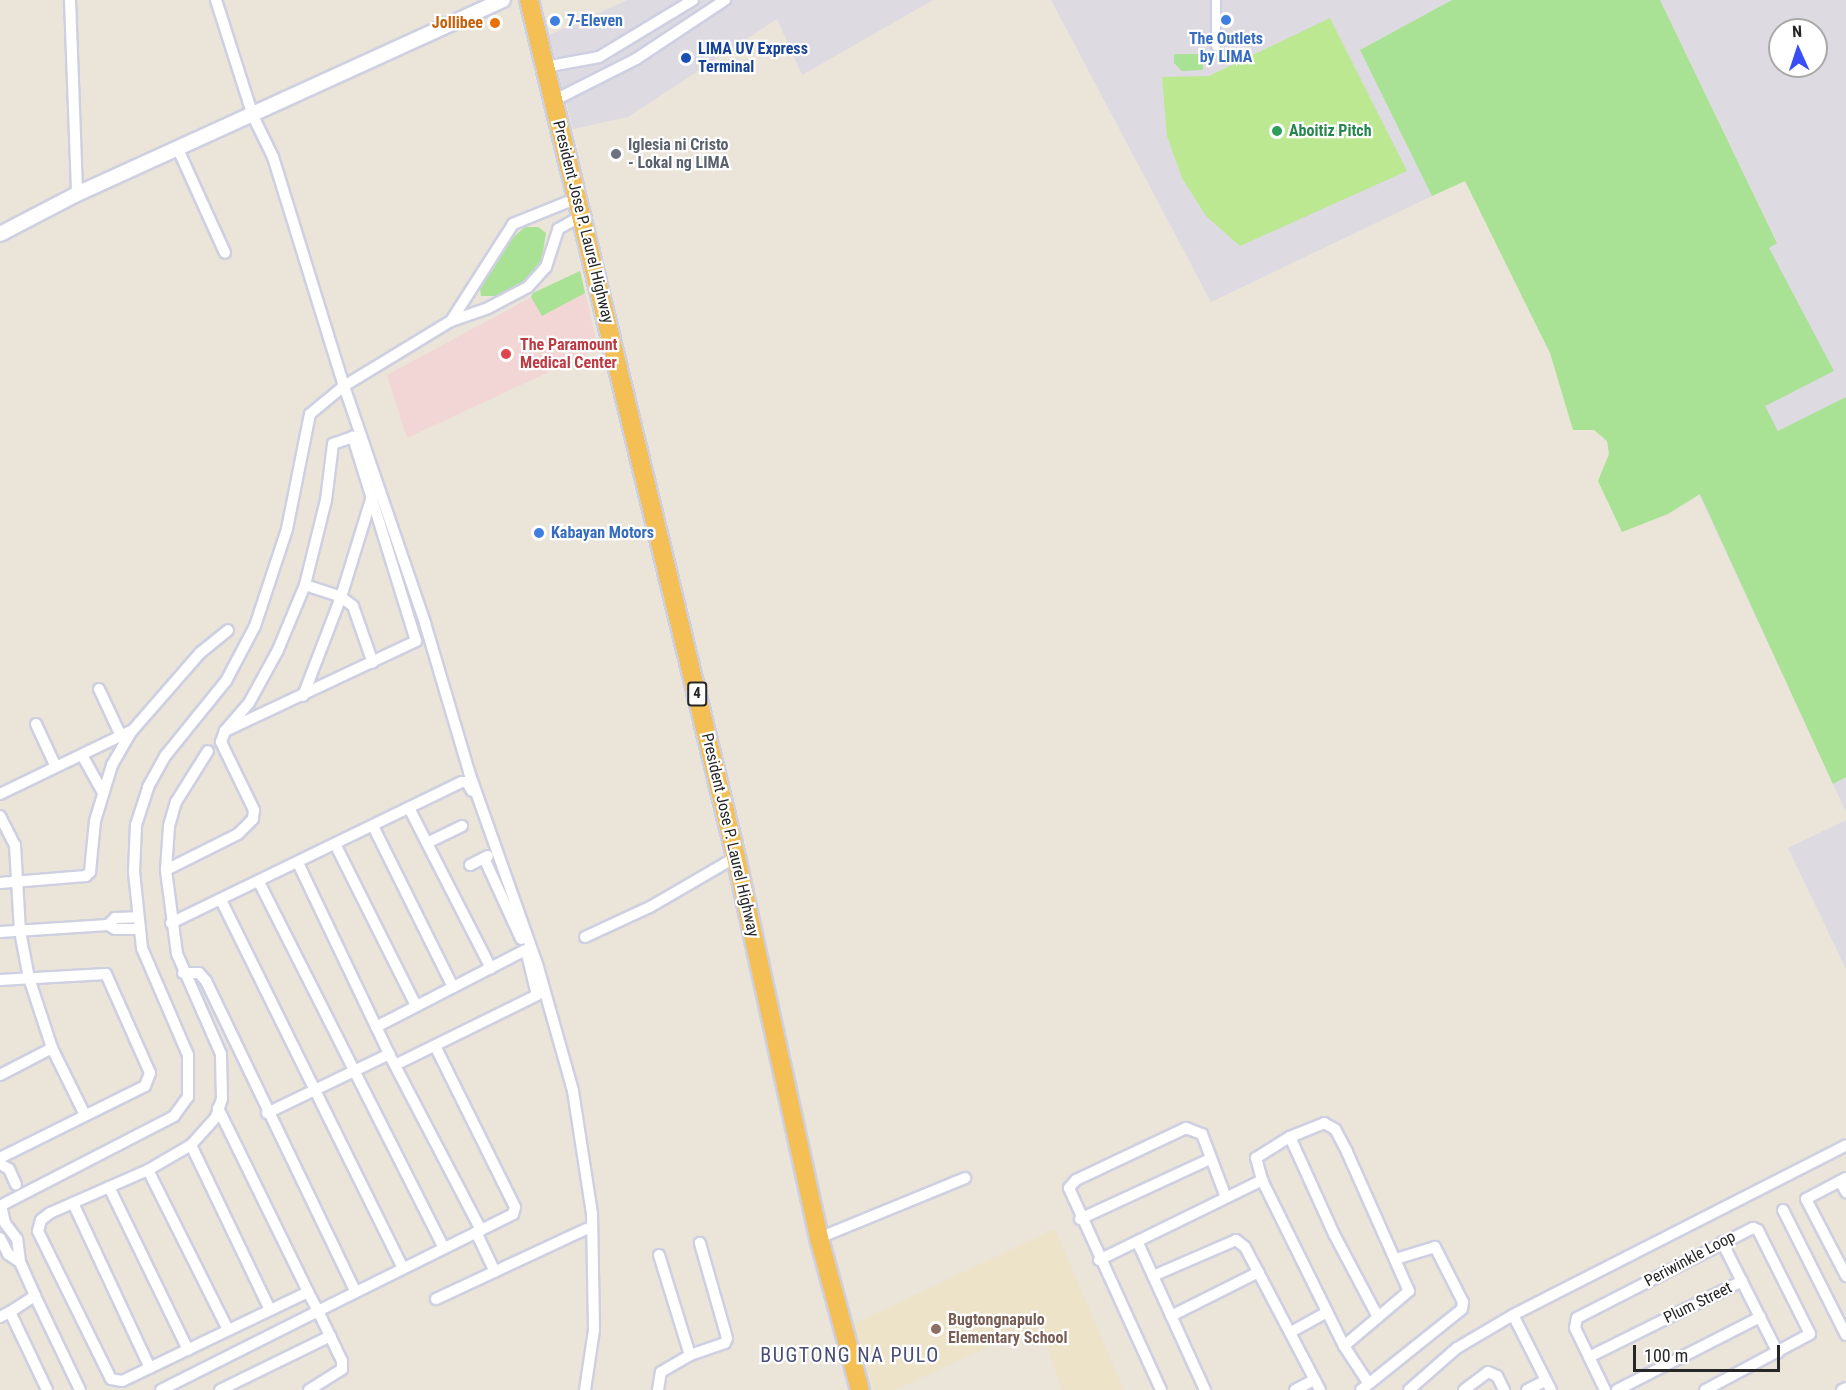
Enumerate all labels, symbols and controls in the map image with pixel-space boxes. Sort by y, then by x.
place label: 7-Eleven [567,11,623,31]
place label: Jollibee [432,13,483,33]
marker: The Outlets by LIMA [1219,13,1233,27]
marker: 7-Eleven [548,14,562,28]
marker: Jollibee [488,16,502,30]
north arrow [1768,18,1828,78]
text: N [1792,22,1803,41]
place label: The Outlets by LIMA [1189,29,1263,67]
place label: LIMA UV Express Terminal [698,39,808,77]
marker: LIMA UV Express Terminal [679,51,693,65]
street label: President Jose P. Laurel Highway [548,119,618,325]
place label: Aboitiz Pitch [1289,121,1372,141]
marker: Aboitiz Pitch [1270,124,1284,138]
place label: Iglesia ni Cristo - Lokal ng LIMA [628,135,729,173]
marker: Iglesia ni Cristo - Lokal ng LIMA [609,147,623,161]
place label: The Paramount Medical Center [520,335,618,373]
marker: The Paramount Medical Center [497,345,515,363]
place label: Kabayan Motors [551,523,654,543]
marker: Kabayan Motors [532,526,546,540]
road number: 4 [686,682,708,706]
street label: President Jose P. Laurel Highway [697,731,763,939]
street label: Periwinkle Loop [1641,1227,1739,1291]
street label: Plum Street [1661,1278,1735,1328]
place label: Bugtongnapulo Elementary School [948,1310,1067,1348]
marker: Bugtongnapulo Elementary School [929,1322,943,1336]
scale bar [1636,1333,1783,1371]
district label: BUGTONG NA PULO [760,1343,940,1367]
text: 100 m [1644,1345,1688,1366]

